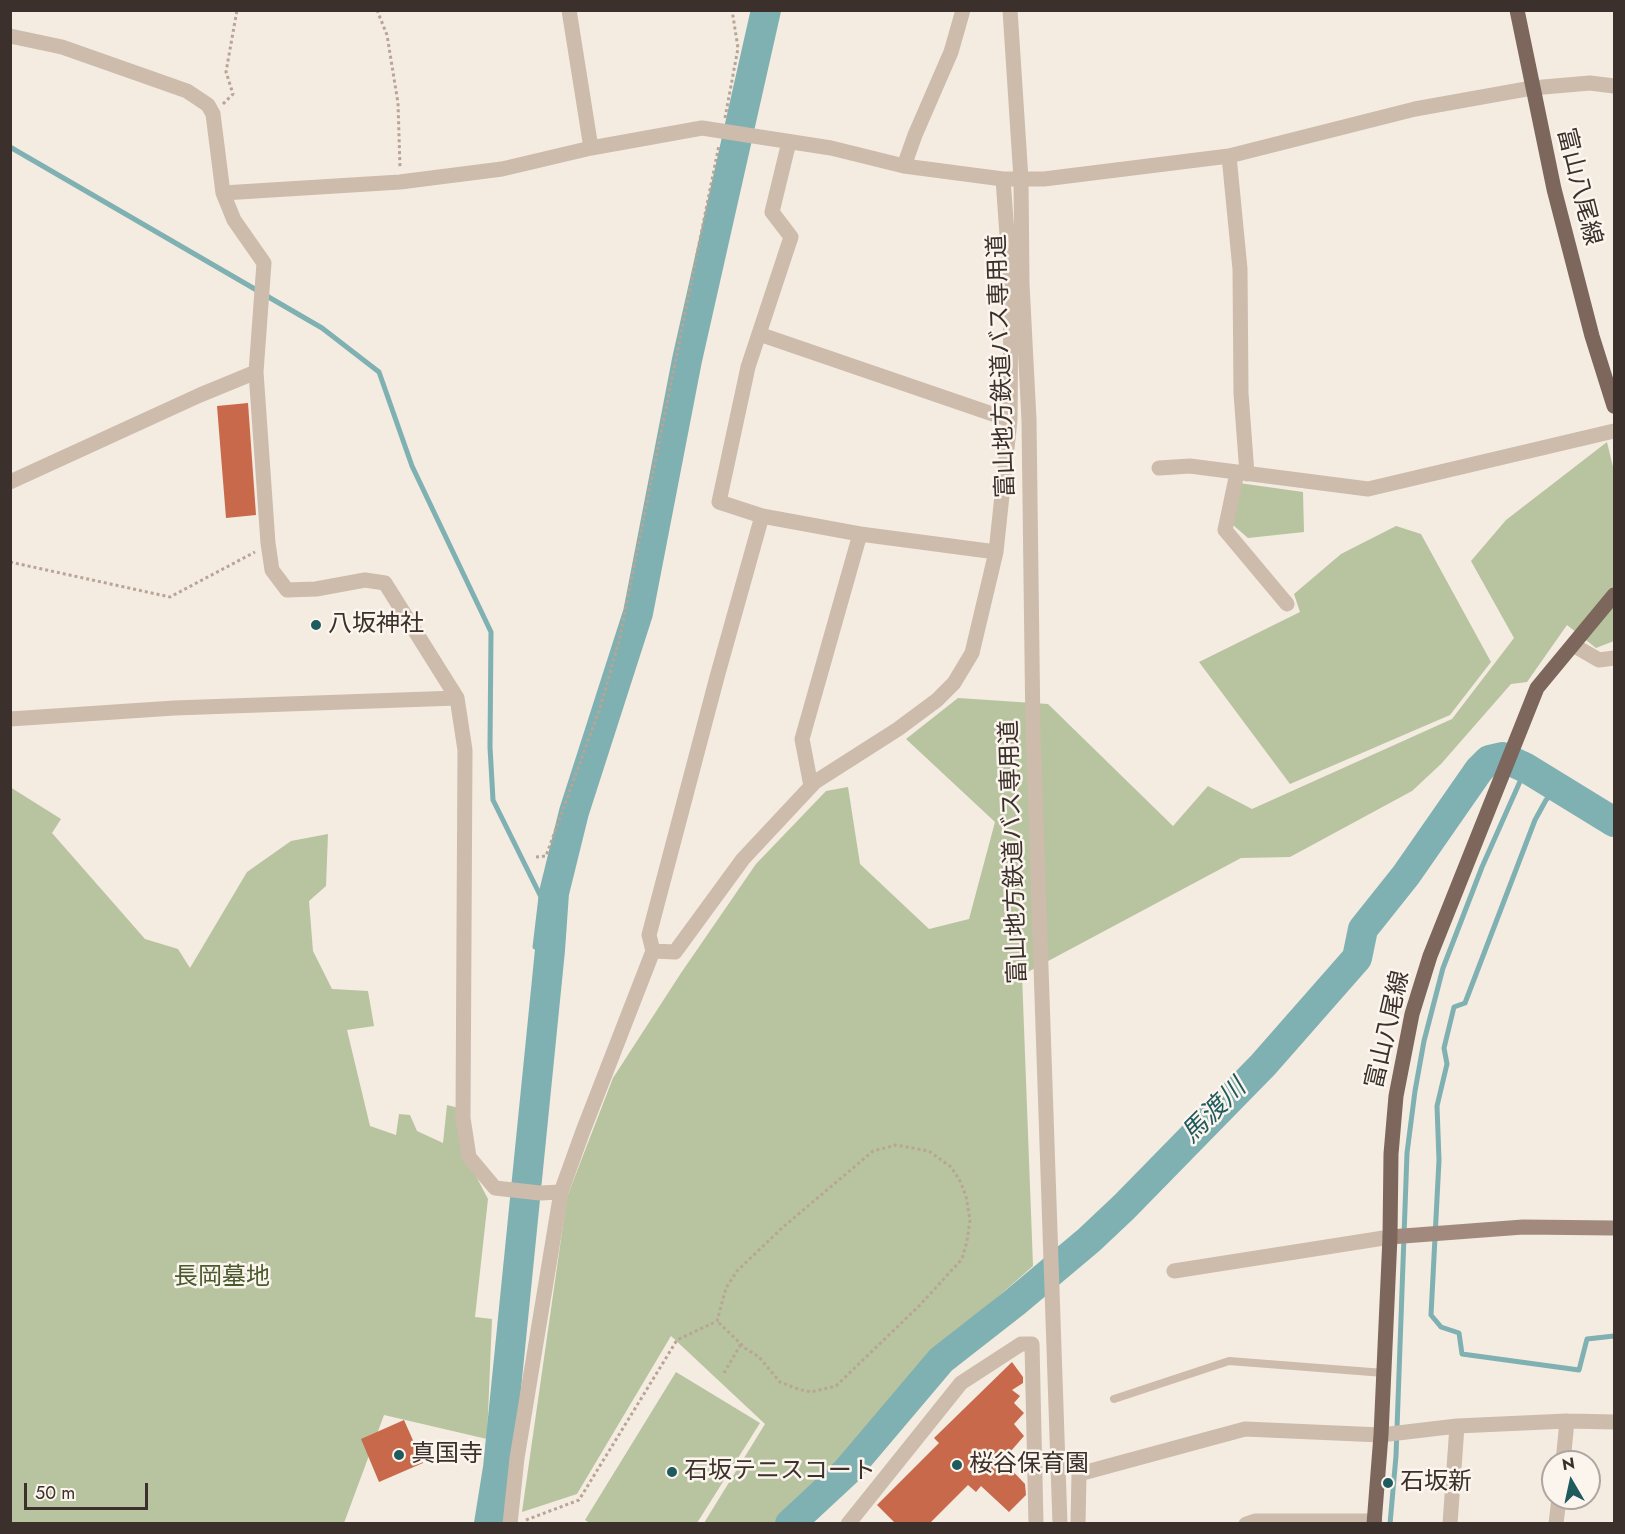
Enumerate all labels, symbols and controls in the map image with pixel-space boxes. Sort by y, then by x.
street label: 富山八尾線 [1550,125,1606,249]
street label: 富山地方鉄道バス専用道 [984,234,1022,498]
place label: 八坂神社 [328,611,424,639]
marker: 八坂神社 [309,618,323,632]
street label: 富山地方鉄道バス専用道 [996,720,1034,984]
street label: 富山八尾線 [1361,968,1417,1092]
water label: 馬渡川 [1176,1073,1254,1151]
park label: 長岡墓地 [174,1264,270,1292]
place label: 真国寺 [411,1441,483,1469]
marker: 真国寺 [392,1448,406,1462]
north arrow [1541,1450,1601,1510]
place label: 桜谷保育園 [969,1451,1089,1479]
text: N [1560,1451,1576,1476]
place label: 石坂テニスコート [684,1458,876,1486]
marker: 桜谷保育園 [950,1458,964,1472]
marker: 石坂テニスコート [665,1465,679,1479]
place label: 石坂新 [1400,1469,1472,1497]
scale bar [27,1471,152,1509]
marker: 石坂新 [1381,1476,1395,1490]
text: 50 m [35,1480,75,1506]

